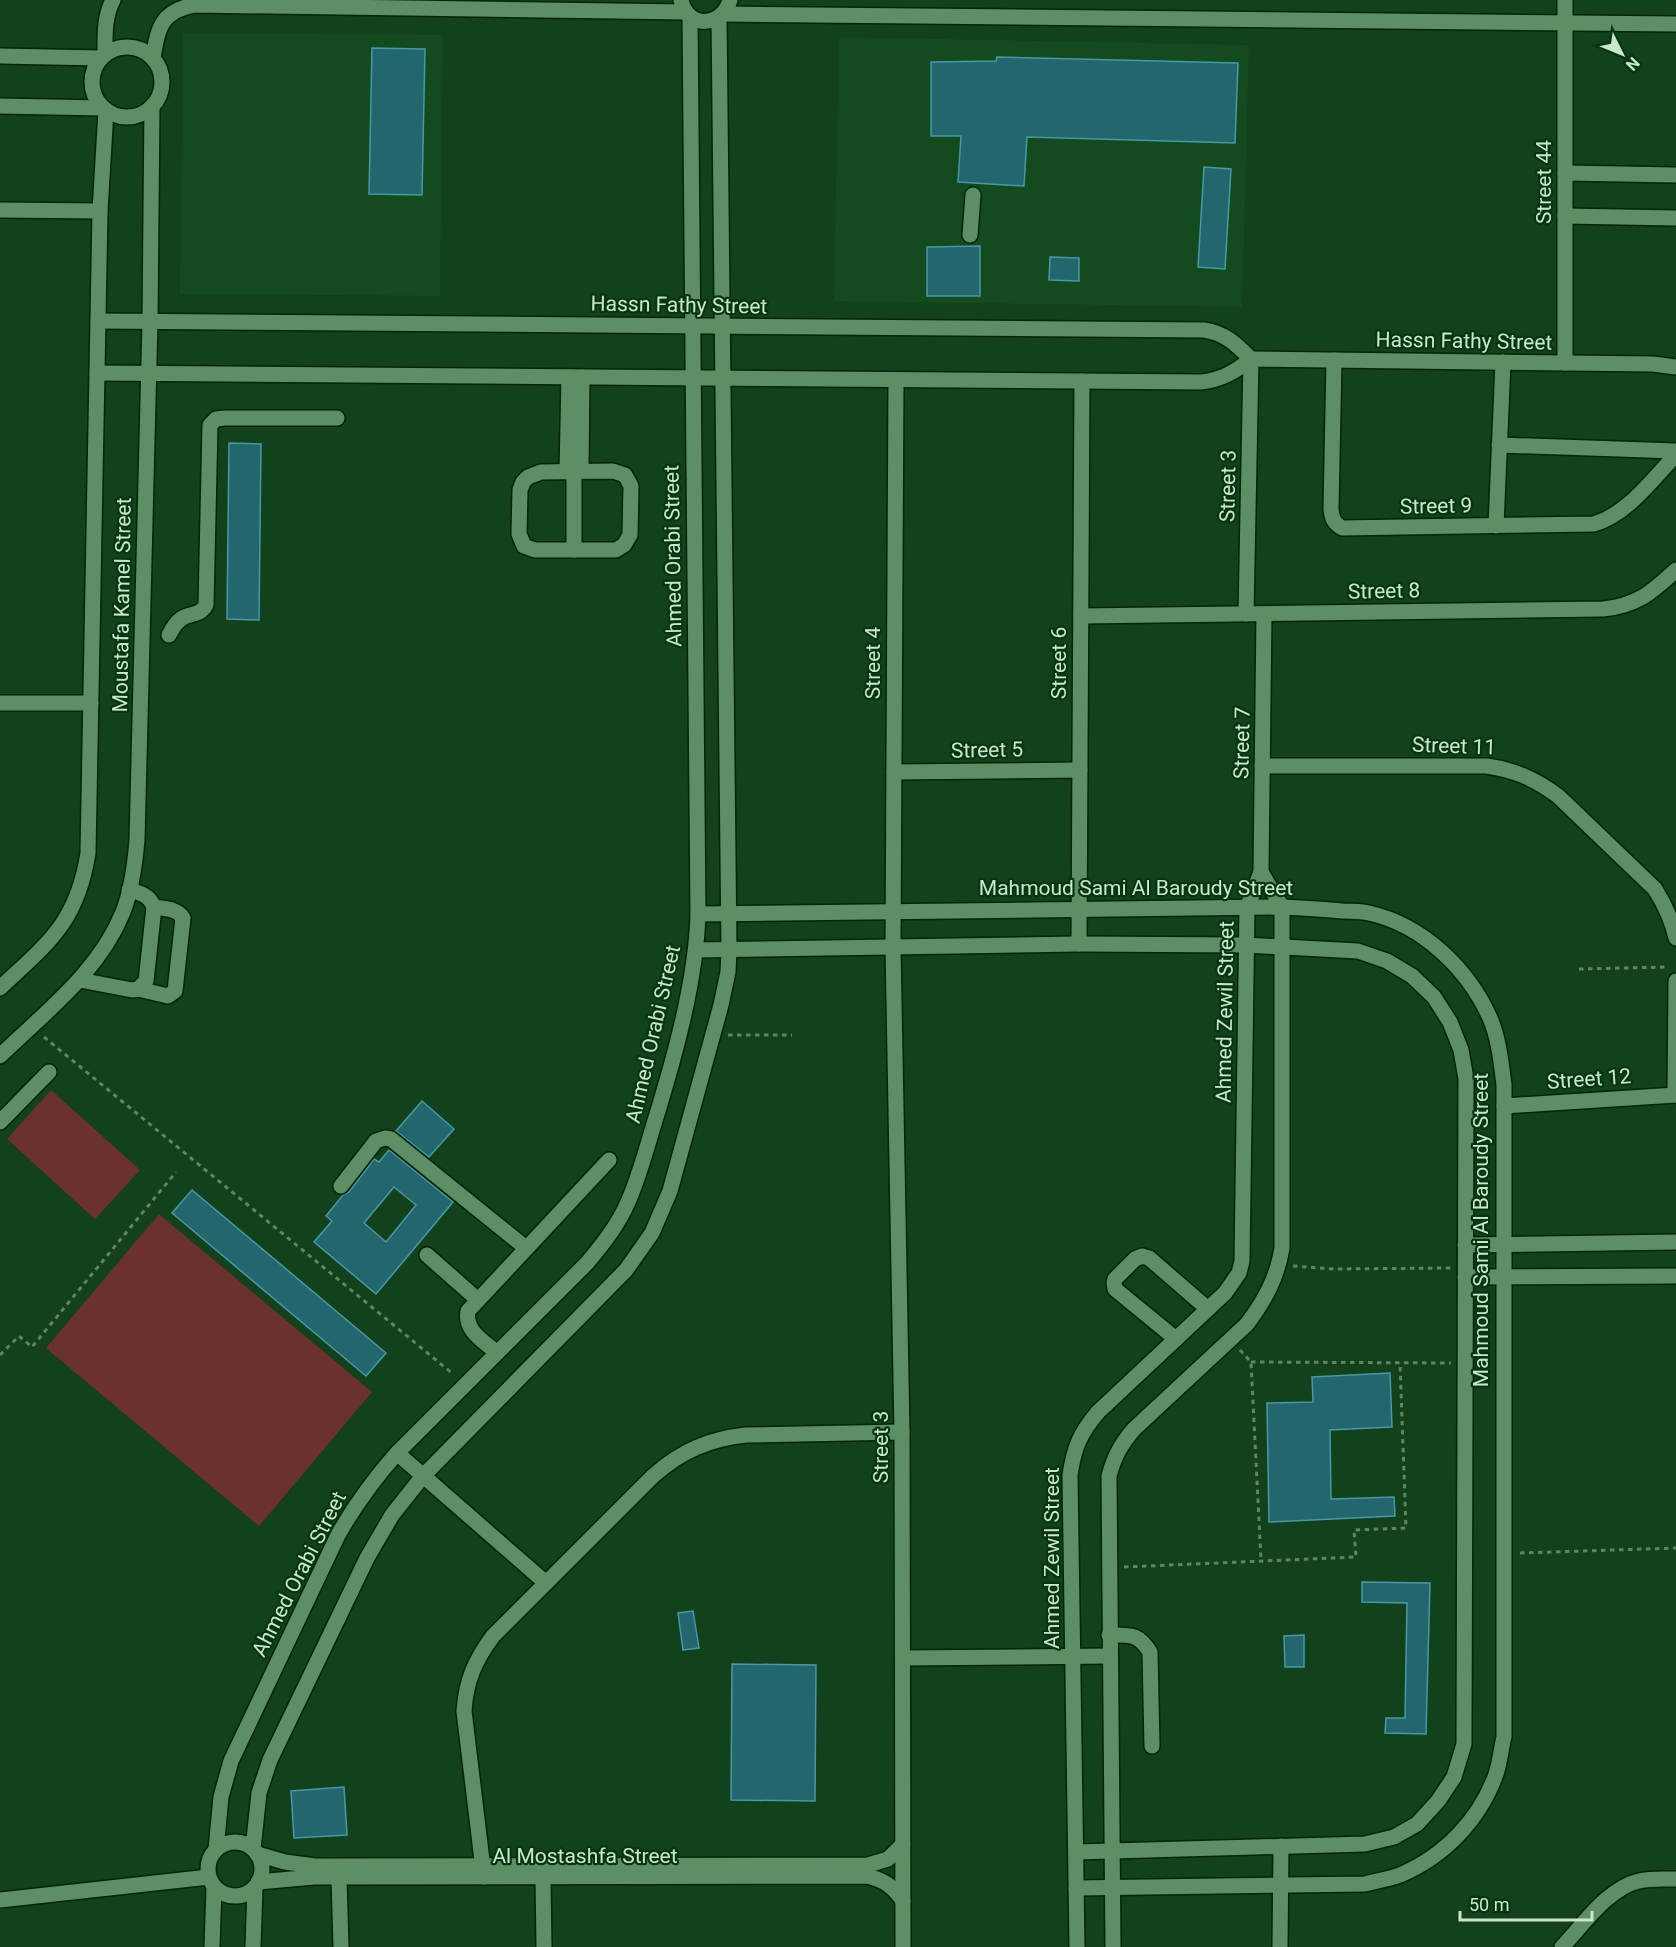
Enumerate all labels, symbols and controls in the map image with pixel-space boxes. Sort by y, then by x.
north arrow [1592,24,1652,84]
text: N [1622,53,1643,74]
street label: Street 44 [1532,140,1556,224]
street label: Hassn Fathy Street [591,291,768,319]
street label: Hassn Fathy Street [1376,327,1553,355]
street label: Street 3 [1215,450,1241,522]
street label: Ahmed Orabi Street [659,465,687,647]
street label: Street 9 [1400,493,1472,519]
street label: Moustafa Kamel Street [108,497,136,713]
street label: Street 8 [1348,578,1420,604]
street label: Street 4 [861,627,885,699]
street label: Street 6 [1047,627,1071,699]
street label: Street 7 [1229,707,1255,779]
street label: Street 11 [1411,733,1497,759]
street label: Street 5 [951,737,1023,763]
street label: Mahmoud Sami Al Baroudy Street [979,876,1293,900]
street label: Ahmed Zewil Street [1211,921,1239,1103]
street label: Ahmed Orabi Street [621,943,685,1125]
street label: Street 12 [1546,1064,1632,1094]
street label: Mahmoud Sami Al Baroudy Street [1469,1073,1493,1387]
street label: Street 3 [869,1411,893,1483]
street label: Ahmed Zewil Street [1040,1467,1064,1649]
street label: Ahmed Orabi Street [247,1487,351,1661]
street label: Al Mostashfa Street [492,1844,678,1868]
scale bar [1460,1884,1592,1922]
text: 50 m [1469,1894,1509,1915]

